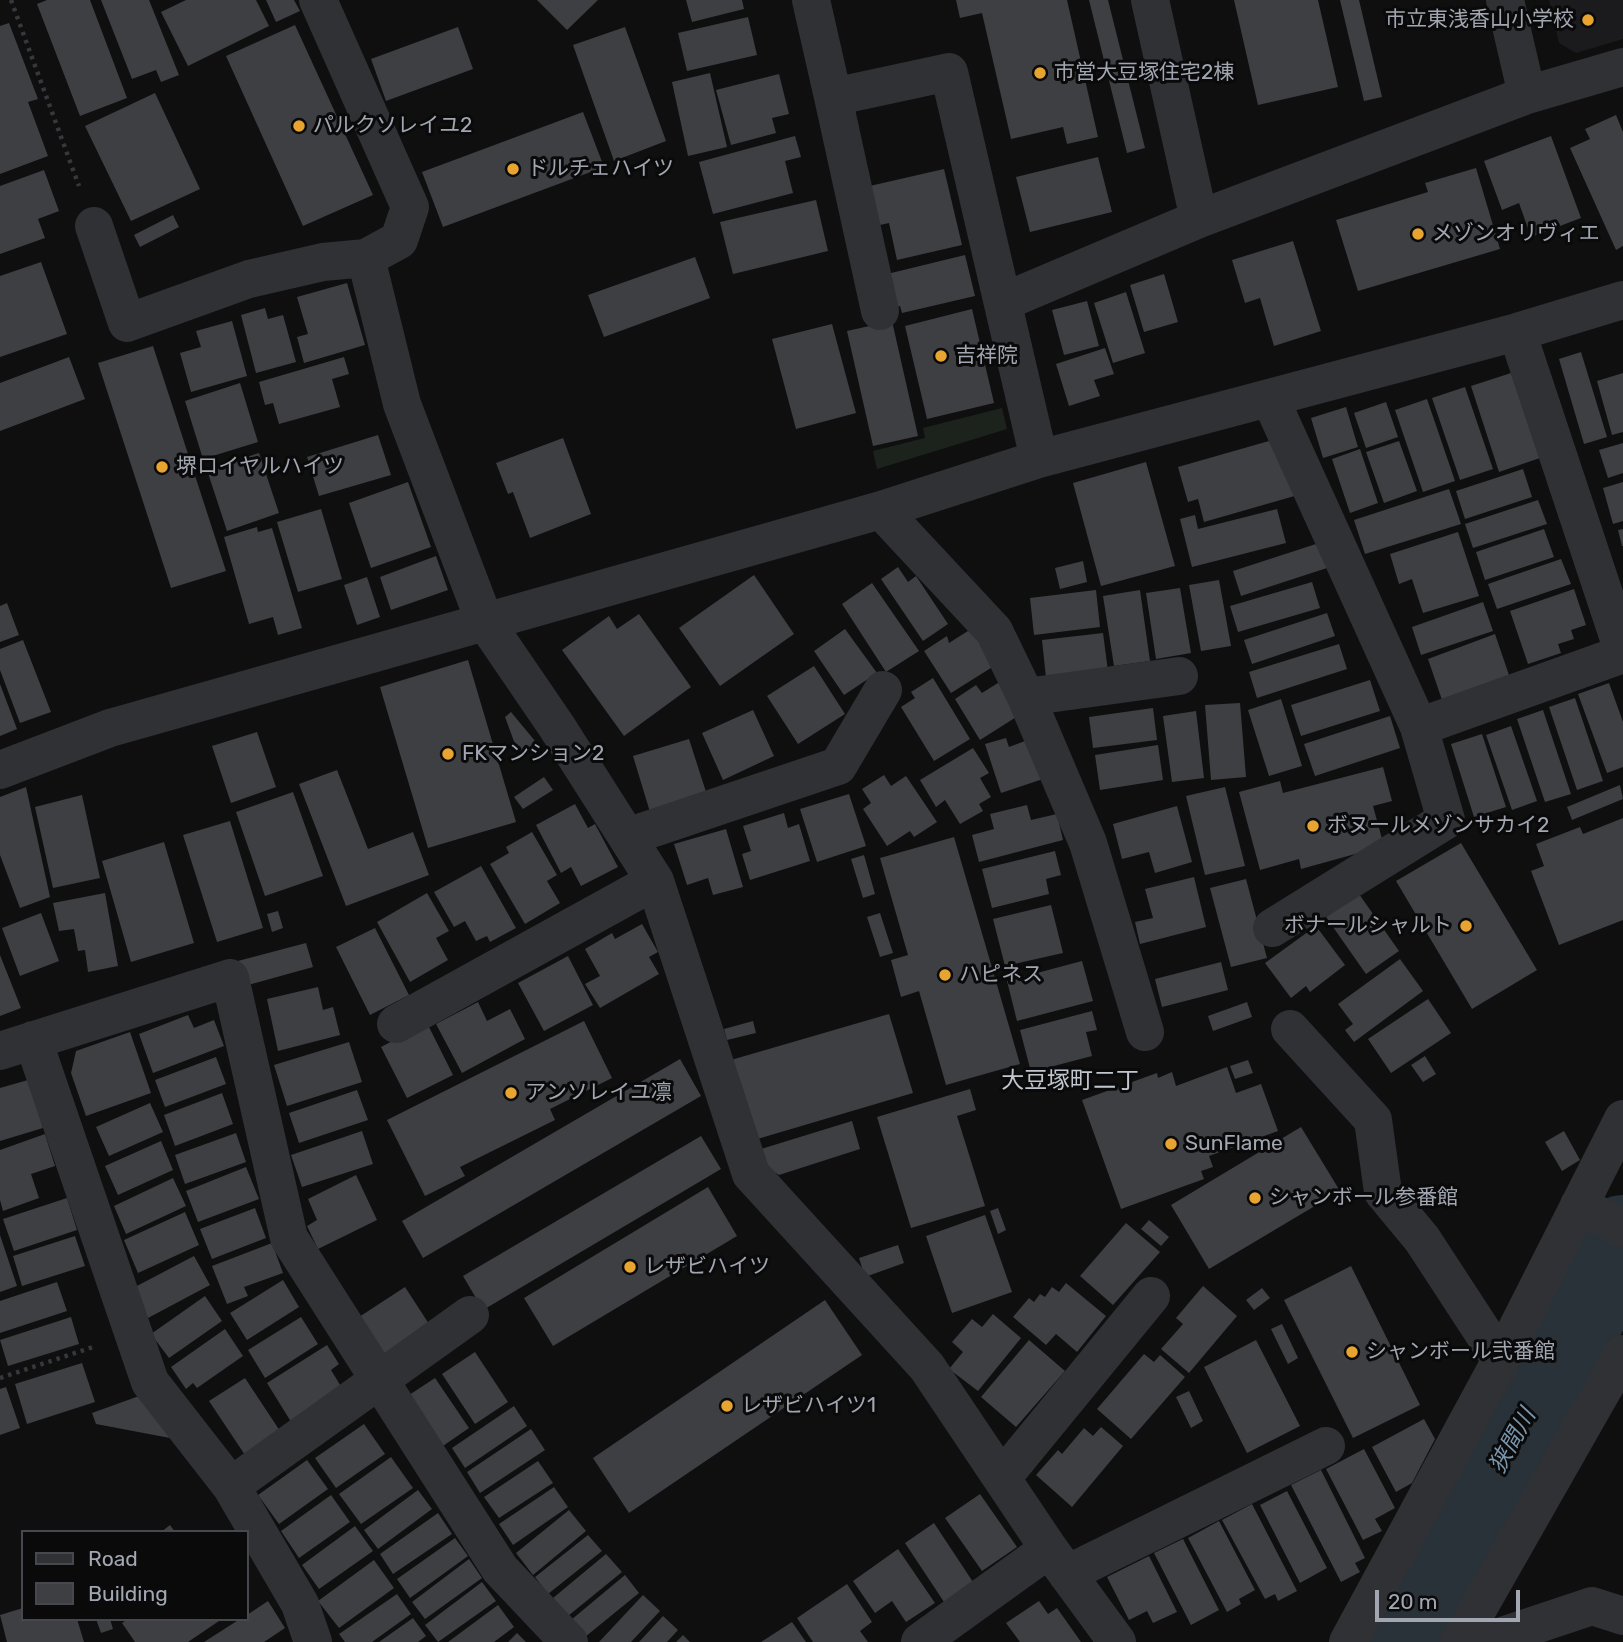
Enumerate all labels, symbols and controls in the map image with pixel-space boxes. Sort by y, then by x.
place label: 市立東浅香山小学校 [1385,7,1574,33]
marker: 市立東浅香山小学校 [1580,12,1596,28]
place label: 市営大豆塚住宅2棟 [1054,60,1234,86]
marker: 市営大豆塚住宅2棟 [1032,65,1048,81]
place label: パルクソレイユ2 [313,113,472,139]
marker: パルクソレイユ2 [291,118,307,134]
place label: ドルチェハイツ [527,156,674,182]
marker: ドルチェハイツ [505,161,521,177]
place label: メゾンオリヴィエ [1432,221,1600,247]
marker: メゾンオリヴィエ [1410,226,1426,242]
place label: 吉祥院 [955,343,1018,369]
marker: 吉祥院 [933,348,949,364]
place label: 堺ロイヤルハイツ [176,454,344,480]
marker: 堺ロイヤルハイツ [154,459,170,475]
place label: FKマンション2 [462,741,604,767]
marker: FKマンション2 [440,746,456,762]
place label: ボヌールメゾンサカイ2 [1327,813,1549,839]
marker: ボヌールメゾンサカイ2 [1305,818,1321,834]
place label: ボナールシャルト [1284,913,1452,939]
marker: ボナールシャルト [1458,918,1474,934]
place label: ハピネス [959,962,1043,988]
marker: ハピネス [937,967,953,983]
district label: 大豆塚町二丁 [1001,1067,1139,1095]
place label: アンソレイユ凛 [525,1080,672,1106]
marker: アンソレイユ凛 [503,1085,519,1101]
place label: SunFlame [1185,1131,1283,1157]
marker: SunFlame [1163,1136,1179,1152]
place label: シャンボール参番館 [1269,1185,1458,1211]
marker: シャンボール参番館 [1247,1190,1263,1206]
place label: レザビハイツ [644,1254,770,1280]
marker: レザビハイツ [622,1259,638,1275]
place label: シャンボール弐番館 [1366,1339,1555,1365]
marker: シャンボール弐番館 [1344,1344,1360,1360]
place label: レザビハイツ1 [741,1393,876,1419]
marker: レザビハイツ1 [719,1398,735,1414]
water label: 狭間川 [1484,1404,1542,1478]
legend [21,1530,248,1621]
text: Road [88,1546,138,1571]
scale bar [1378,1576,1523,1620]
text: Building [88,1581,168,1606]
text: 20 m [1388,1589,1437,1614]

